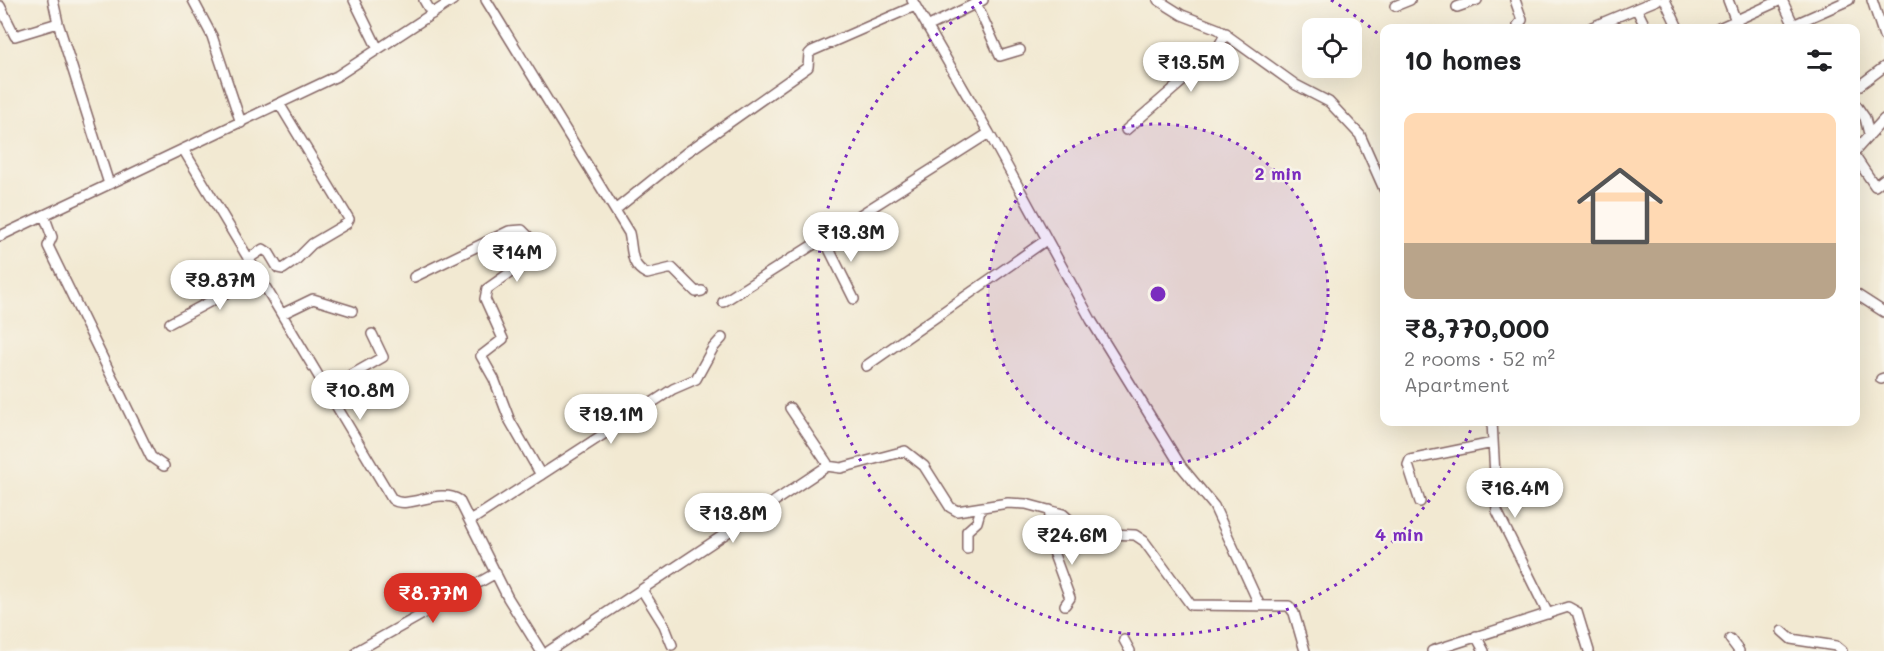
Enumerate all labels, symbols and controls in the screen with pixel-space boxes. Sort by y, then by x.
map controls [1302,18,1362,78]
button: locate [1302,18,1362,78]
pin: ₹13.5M [1142,42,1240,93]
text: 10 homes [1404,43,1522,77]
icon: filters [1803,44,1836,77]
text: ₹13.5M [1157,48,1225,74]
icon: home [1566,152,1674,260]
text: 2 min [1254,161,1302,185]
pin: ₹13.3M [802,212,900,263]
text: ₹13.3M [817,218,885,244]
pin: ₹14M [481,232,553,283]
text: ₹14M [492,238,542,264]
pin: ₹9.87M [171,260,269,311]
text: ₹9.87M [184,266,256,292]
centre of rings [1148,284,1168,304]
text: ₹8,770,000 [1404,311,1549,345]
text: 2 rooms · 52 m² [1404,345,1555,371]
pin: ₹10.8M [311,370,409,421]
text: Apartment [1404,371,1510,397]
text: ₹10.8M [325,376,395,402]
pin: ₹19.1M [562,394,660,445]
text: ₹19.1M [578,400,644,426]
pin: ₹16.4M [1466,468,1564,519]
text: ₹16.4M [1480,474,1550,500]
pin: ₹13.8M [684,493,782,544]
text: ₹13.8M [699,499,767,525]
pin: ₹24.6M [1023,515,1121,566]
text: ₹24.6M [1036,521,1108,547]
text: 4 min [1375,522,1423,546]
pin: ₹8.77M [384,573,482,624]
text: ₹8.77M [398,579,468,605]

